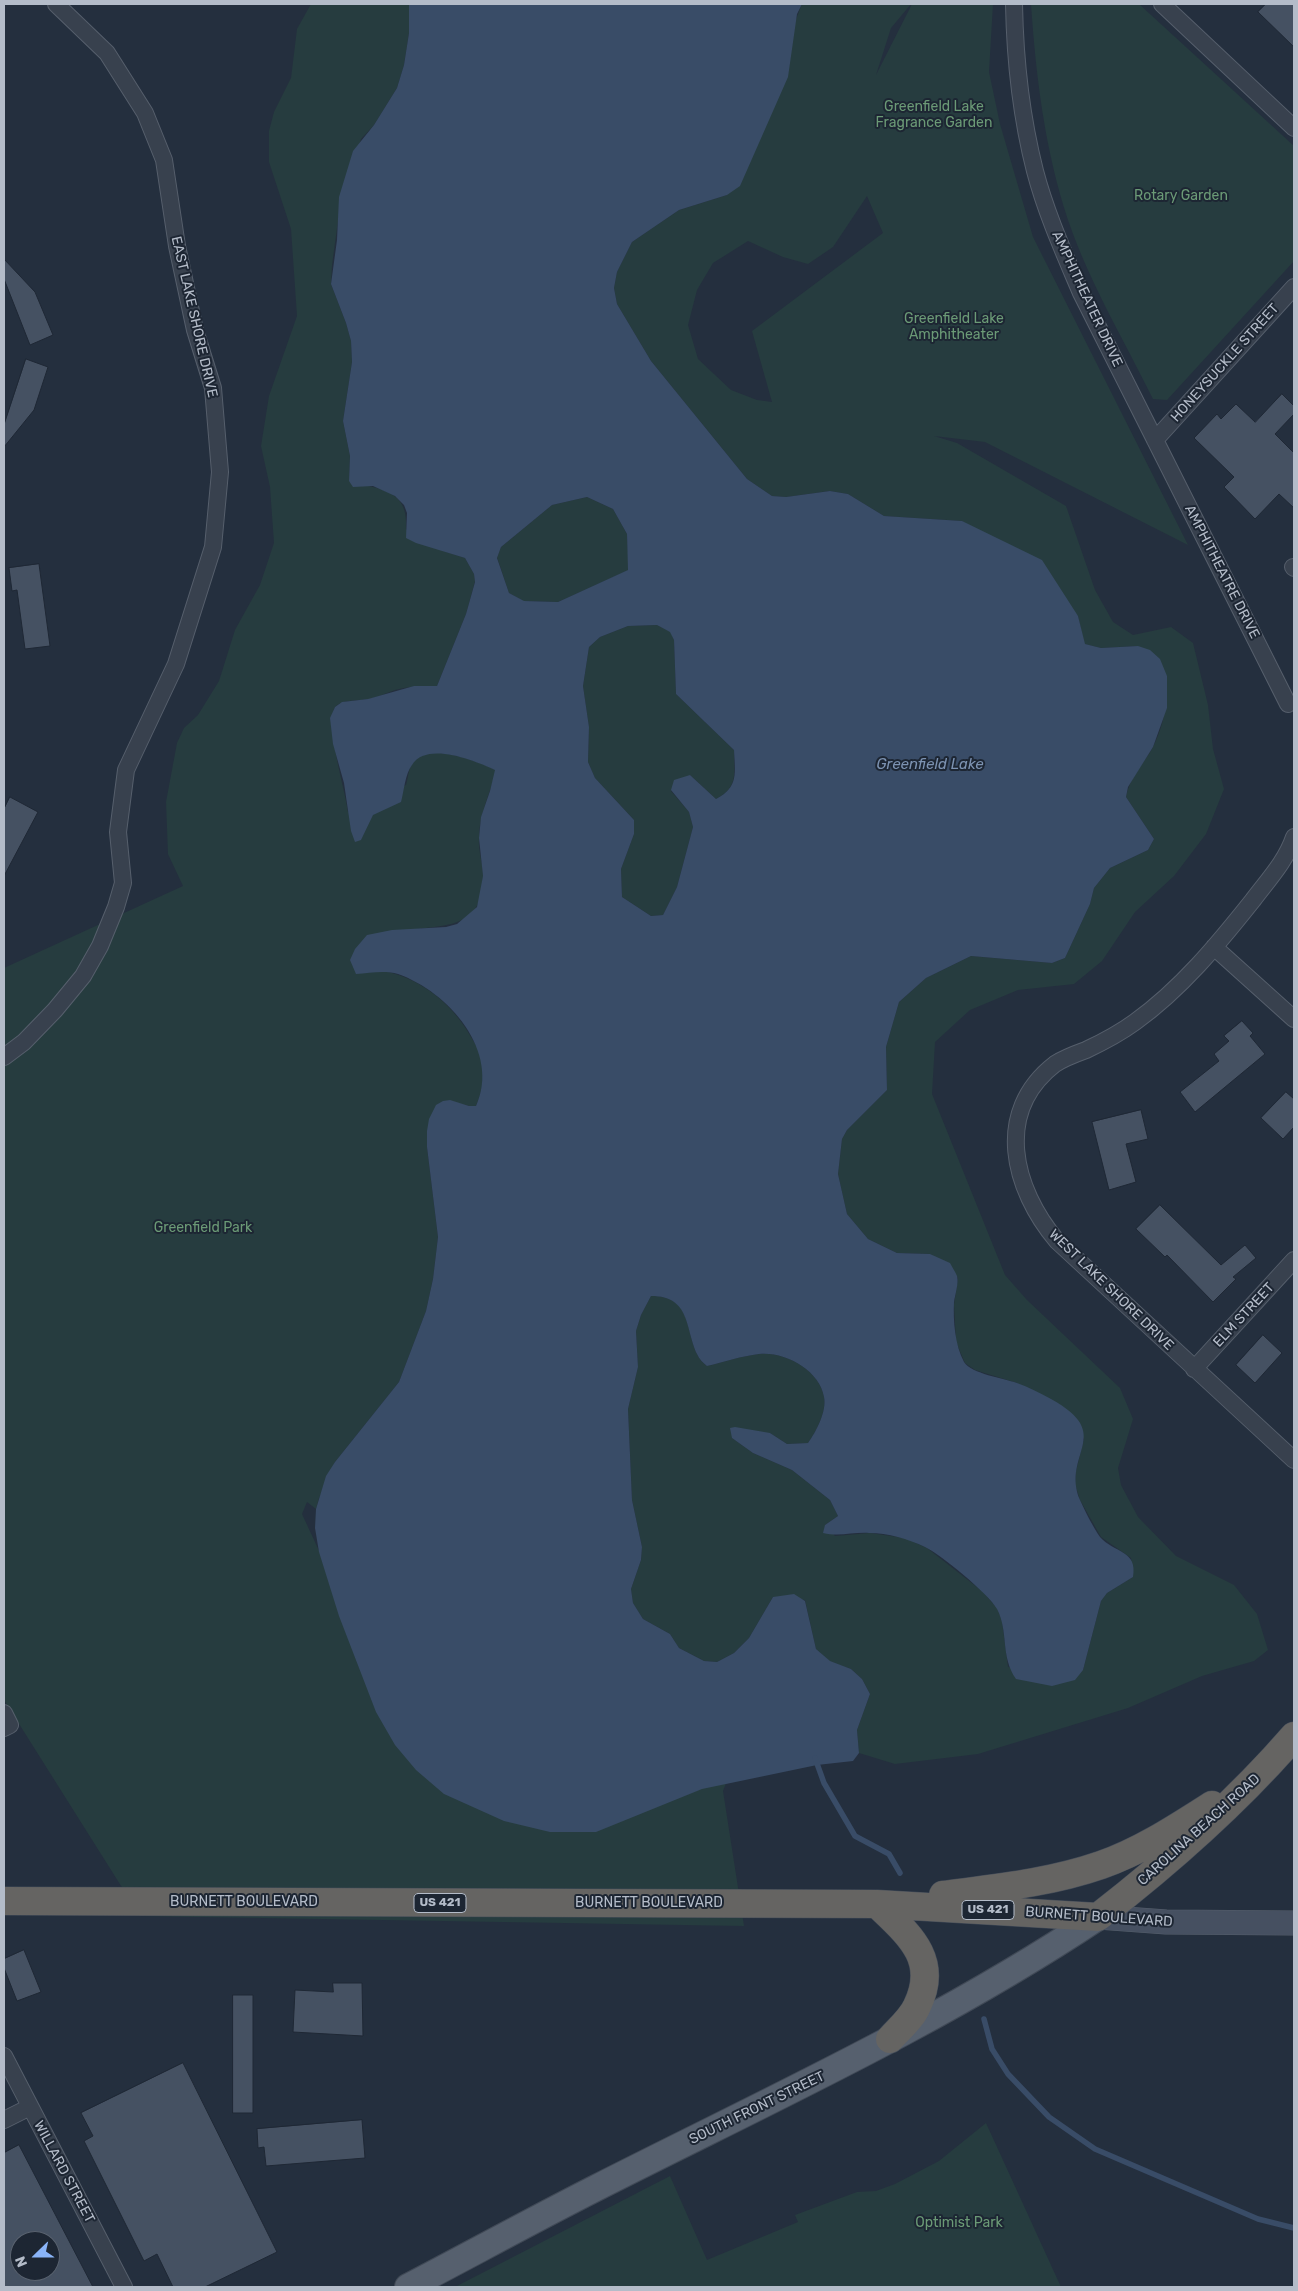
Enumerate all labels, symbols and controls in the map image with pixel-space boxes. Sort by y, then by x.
park label: Greenfield Lake Fragrance Garden [876,99,992,132]
park label: Rotary Garden [1134,188,1228,204]
street label: AMPHITHEATER DRIVE [1048,229,1126,369]
street label: EAST LAKE SHORE DRIVE [167,235,221,399]
street label: HONEYSUCKLE STREET [1167,300,1283,426]
park label: Greenfield Lake Amphitheater [904,311,1004,344]
street label: AMPHITHEATRE DRIVE [1181,502,1263,642]
water label: Greenfield Lake [876,756,984,774]
park label: Greenfield Park [154,1220,252,1236]
street label: WEST LAKE SHORE DRIVE [1045,1226,1177,1354]
street label: ELM STREET [1210,1279,1278,1351]
street label: CAROLINA BEACH ROAD [1134,1771,1264,1889]
street label: BURNETT BOULEVARD [170,1894,318,1910]
road number: US 421 [414,1894,466,1912]
street label: BURNETT BOULEVARD [575,1895,723,1911]
road number: US 421 [962,1900,1014,1920]
street label: BURNETT BOULEVARD [1025,1903,1173,1931]
street label: SOUTH FRONT STREET [687,2068,827,2148]
street label: WILLARD STREET [30,2118,98,2226]
park label: Optimist Park [915,2215,1003,2231]
north arrow [10,2231,60,2281]
text: N [12,2254,31,2269]

